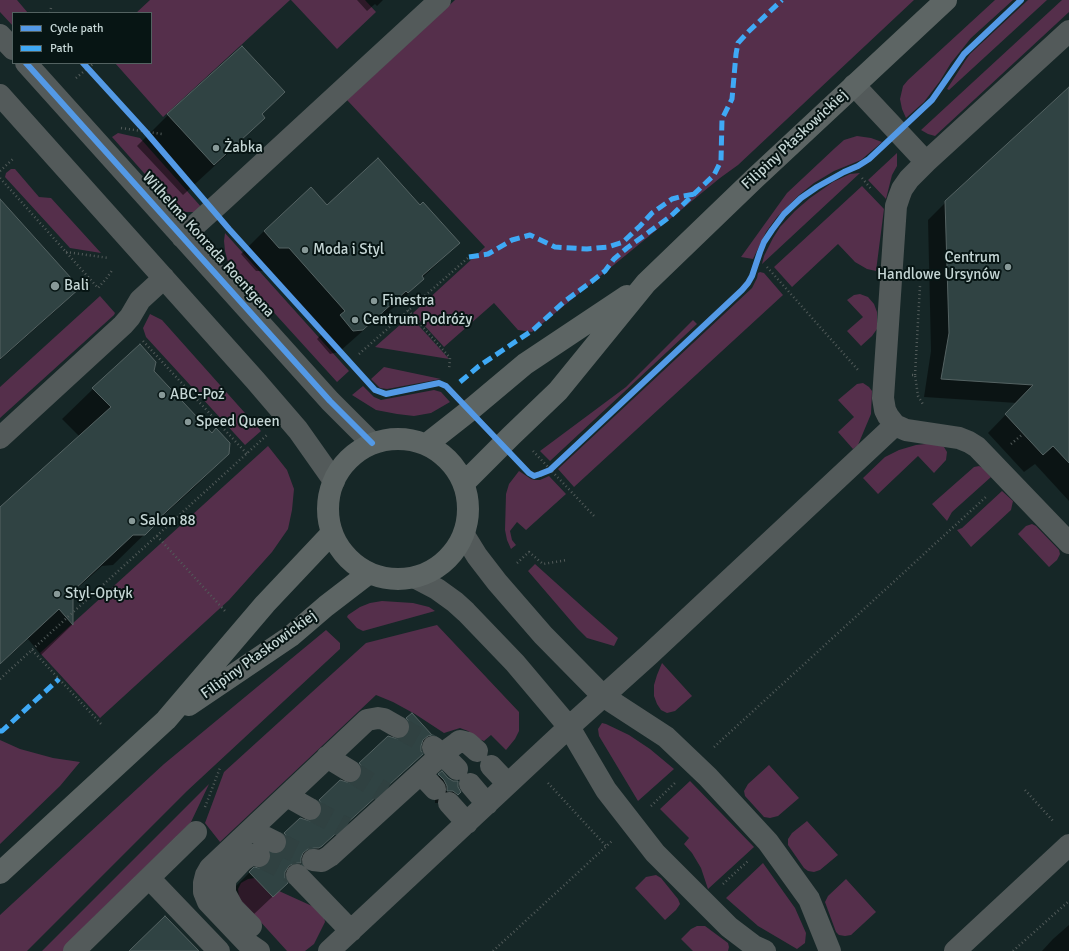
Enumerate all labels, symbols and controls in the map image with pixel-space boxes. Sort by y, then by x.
legend [12,12,152,64]
text: Cycle path [50,21,103,36]
text: Path [50,41,73,56]
street label: Filipiny Płaskowickiej [738,86,852,194]
place label: Żabka [224,139,263,157]
marker: Żabka [211,143,221,153]
street label: Wilhelma Konrada Roentgena [138,169,278,321]
place label: Moda i Styl [313,241,384,259]
marker: Moda i Styl [300,245,310,255]
place label: Centrum Handlowe Ursynów [877,249,1000,284]
marker: Centrum Handlowe Ursynów [1003,262,1013,272]
place label: Bali [64,277,89,295]
marker: Bali [49,280,61,292]
place label: Finestra [382,292,434,310]
marker: Finestra [369,296,379,306]
place label: Centrum Podróży [363,311,472,329]
marker: Centrum Podróży [350,315,360,325]
place label: ABC-Poż [170,386,225,404]
marker: ABC-Poż [157,390,167,400]
place label: Speed Queen [196,413,280,431]
marker: Speed Queen [183,417,193,427]
place label: Salon 88 [140,512,196,530]
marker: Salon 88 [127,516,137,526]
place label: Styl-Optyk [65,585,133,603]
marker: Styl-Optyk [52,589,62,599]
street label: Filipiny Płaskowickiej [198,607,320,703]

